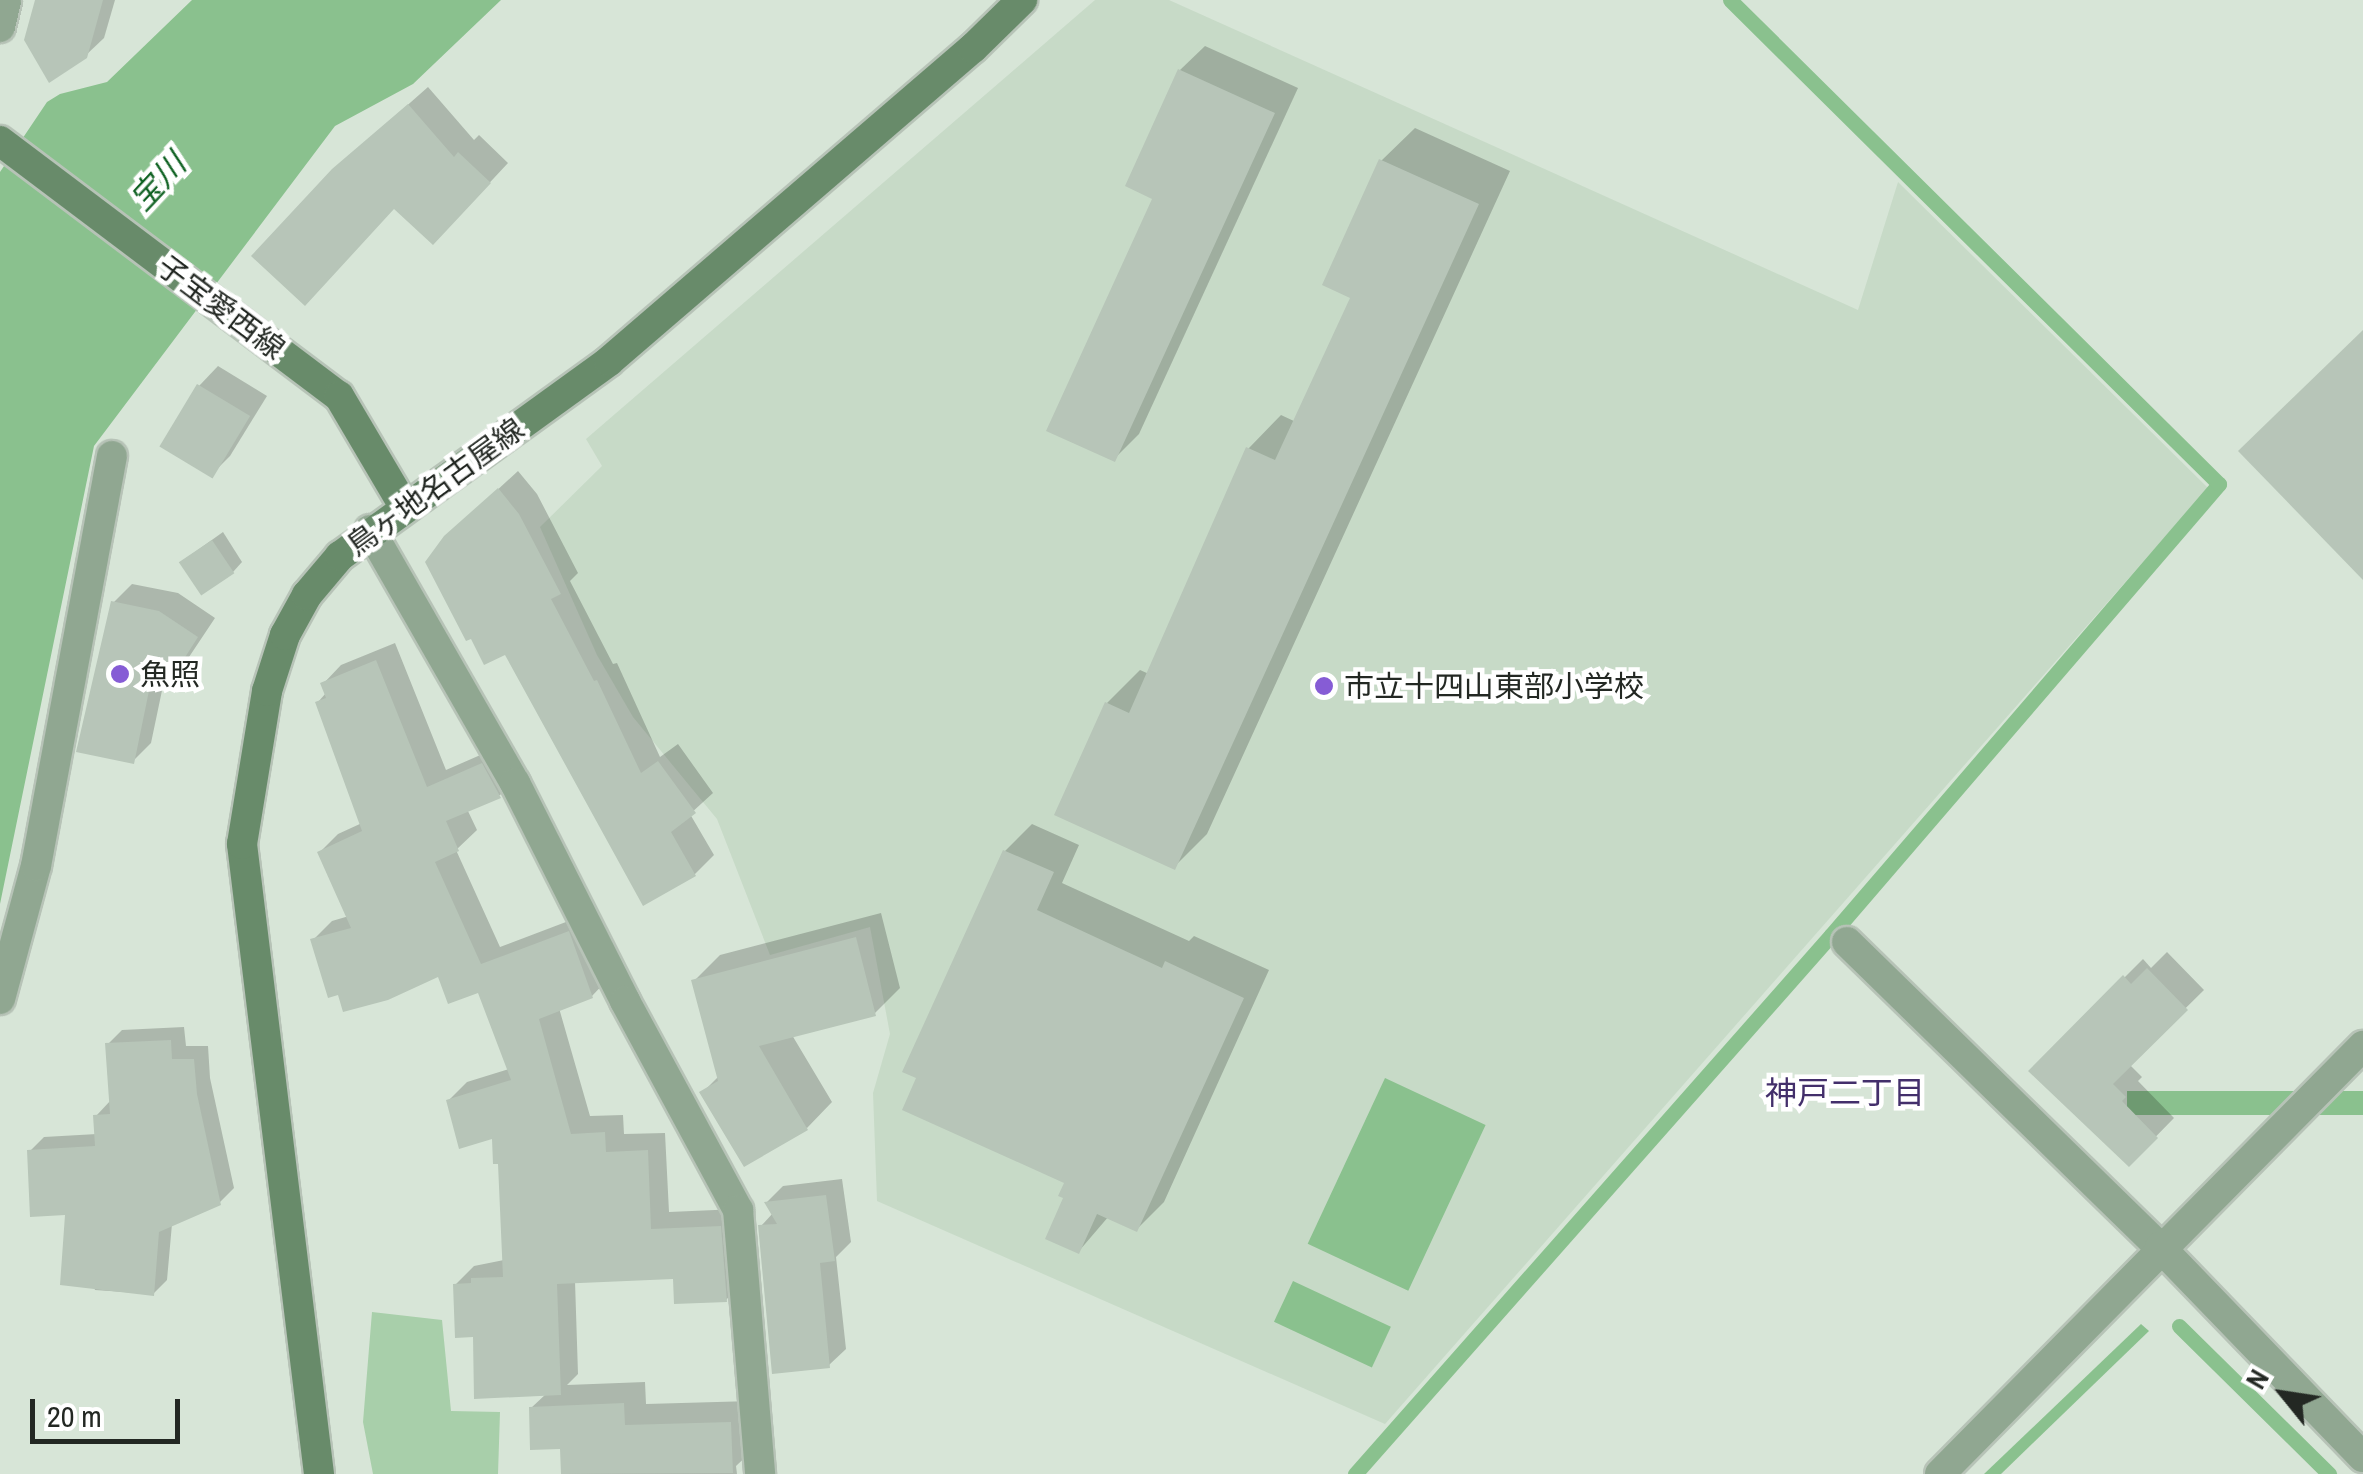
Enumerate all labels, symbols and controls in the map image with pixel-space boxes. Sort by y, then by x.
water label: 宝川 [122,146,194,218]
street label: 子宝愛西線 [150,247,292,367]
street label: 鳥ヶ地名古屋線 [339,411,531,563]
place label: 魚照 [140,656,200,692]
marker: 魚照 [109,663,131,685]
place label: 市立十四山東部小学校 [1344,668,1644,704]
marker: 市立十四山東部小学校 [1313,675,1335,697]
district label: 神戸二丁目 [1765,1074,1925,1112]
north arrow [2233,1344,2333,1444]
text: N [2236,1362,2278,1396]
scale bar [35,1379,185,1441]
text: 20 m [47,1396,102,1436]

